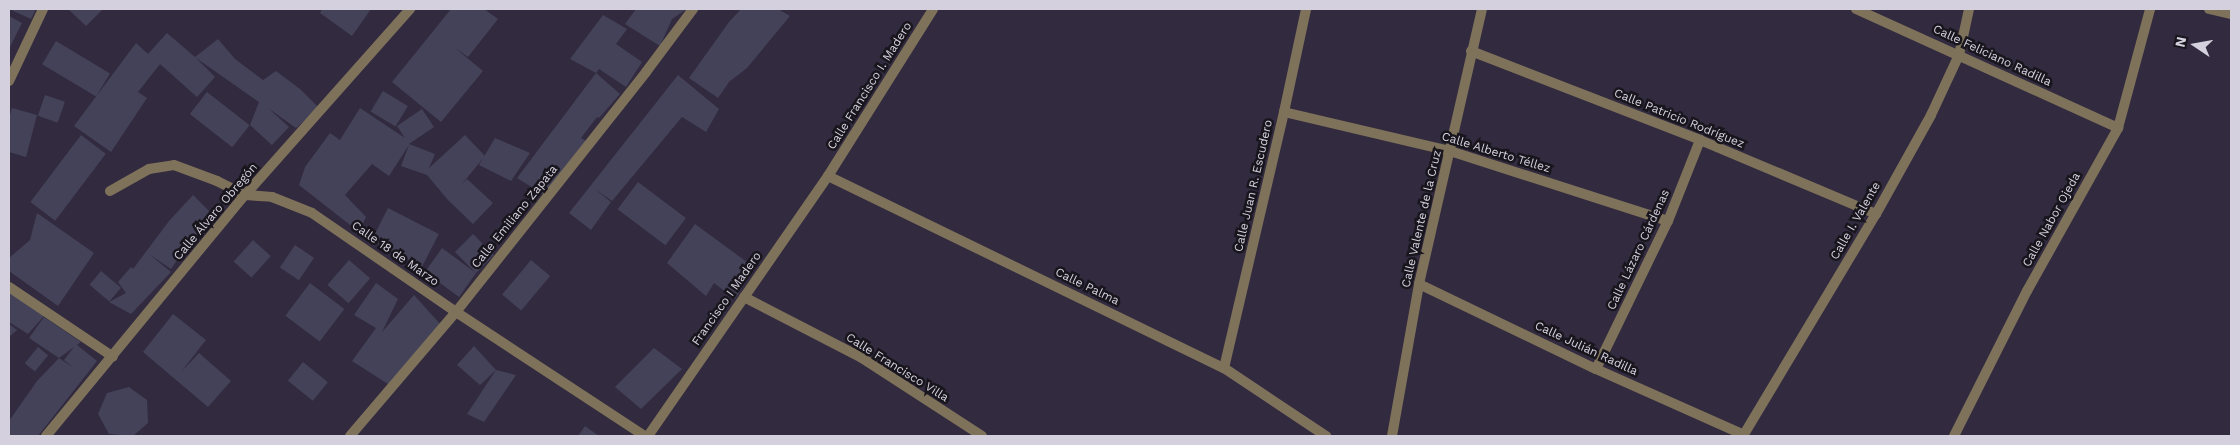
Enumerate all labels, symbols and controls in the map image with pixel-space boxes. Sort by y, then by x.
street label: Calle Francisco I. Madero [825,20,915,152]
north arrow [2170,20,2220,70]
street label: Calle Feliciano Radilla [1931,22,2053,90]
text: N [2171,35,2189,49]
street label: Calle Patricio Rodríguez [1612,86,1746,152]
street label: Calle Juan R. Escudero [1232,118,1276,254]
street label: Calle Alberto Téllez [1439,129,1553,177]
street label: Calle Valente de la Cruz [1399,149,1445,289]
street label: Calle Álvaro Obregón [171,160,261,264]
street label: Calle Emiliano Zapata [469,163,561,271]
street label: Calle Nabor Ojeda [2020,170,2084,270]
street label: Calle I. Valente [1828,179,1884,263]
street label: Calle Lázaro Cárdenas [1605,187,1673,313]
street label: Calle 18 de Marzo [348,218,442,290]
street label: Francisco I Madero [689,249,765,349]
street label: Calle Palma [1053,265,1121,309]
street label: Calle Julián Radilla [1532,319,1640,379]
street label: Calle Francisco Villa [843,330,951,406]

